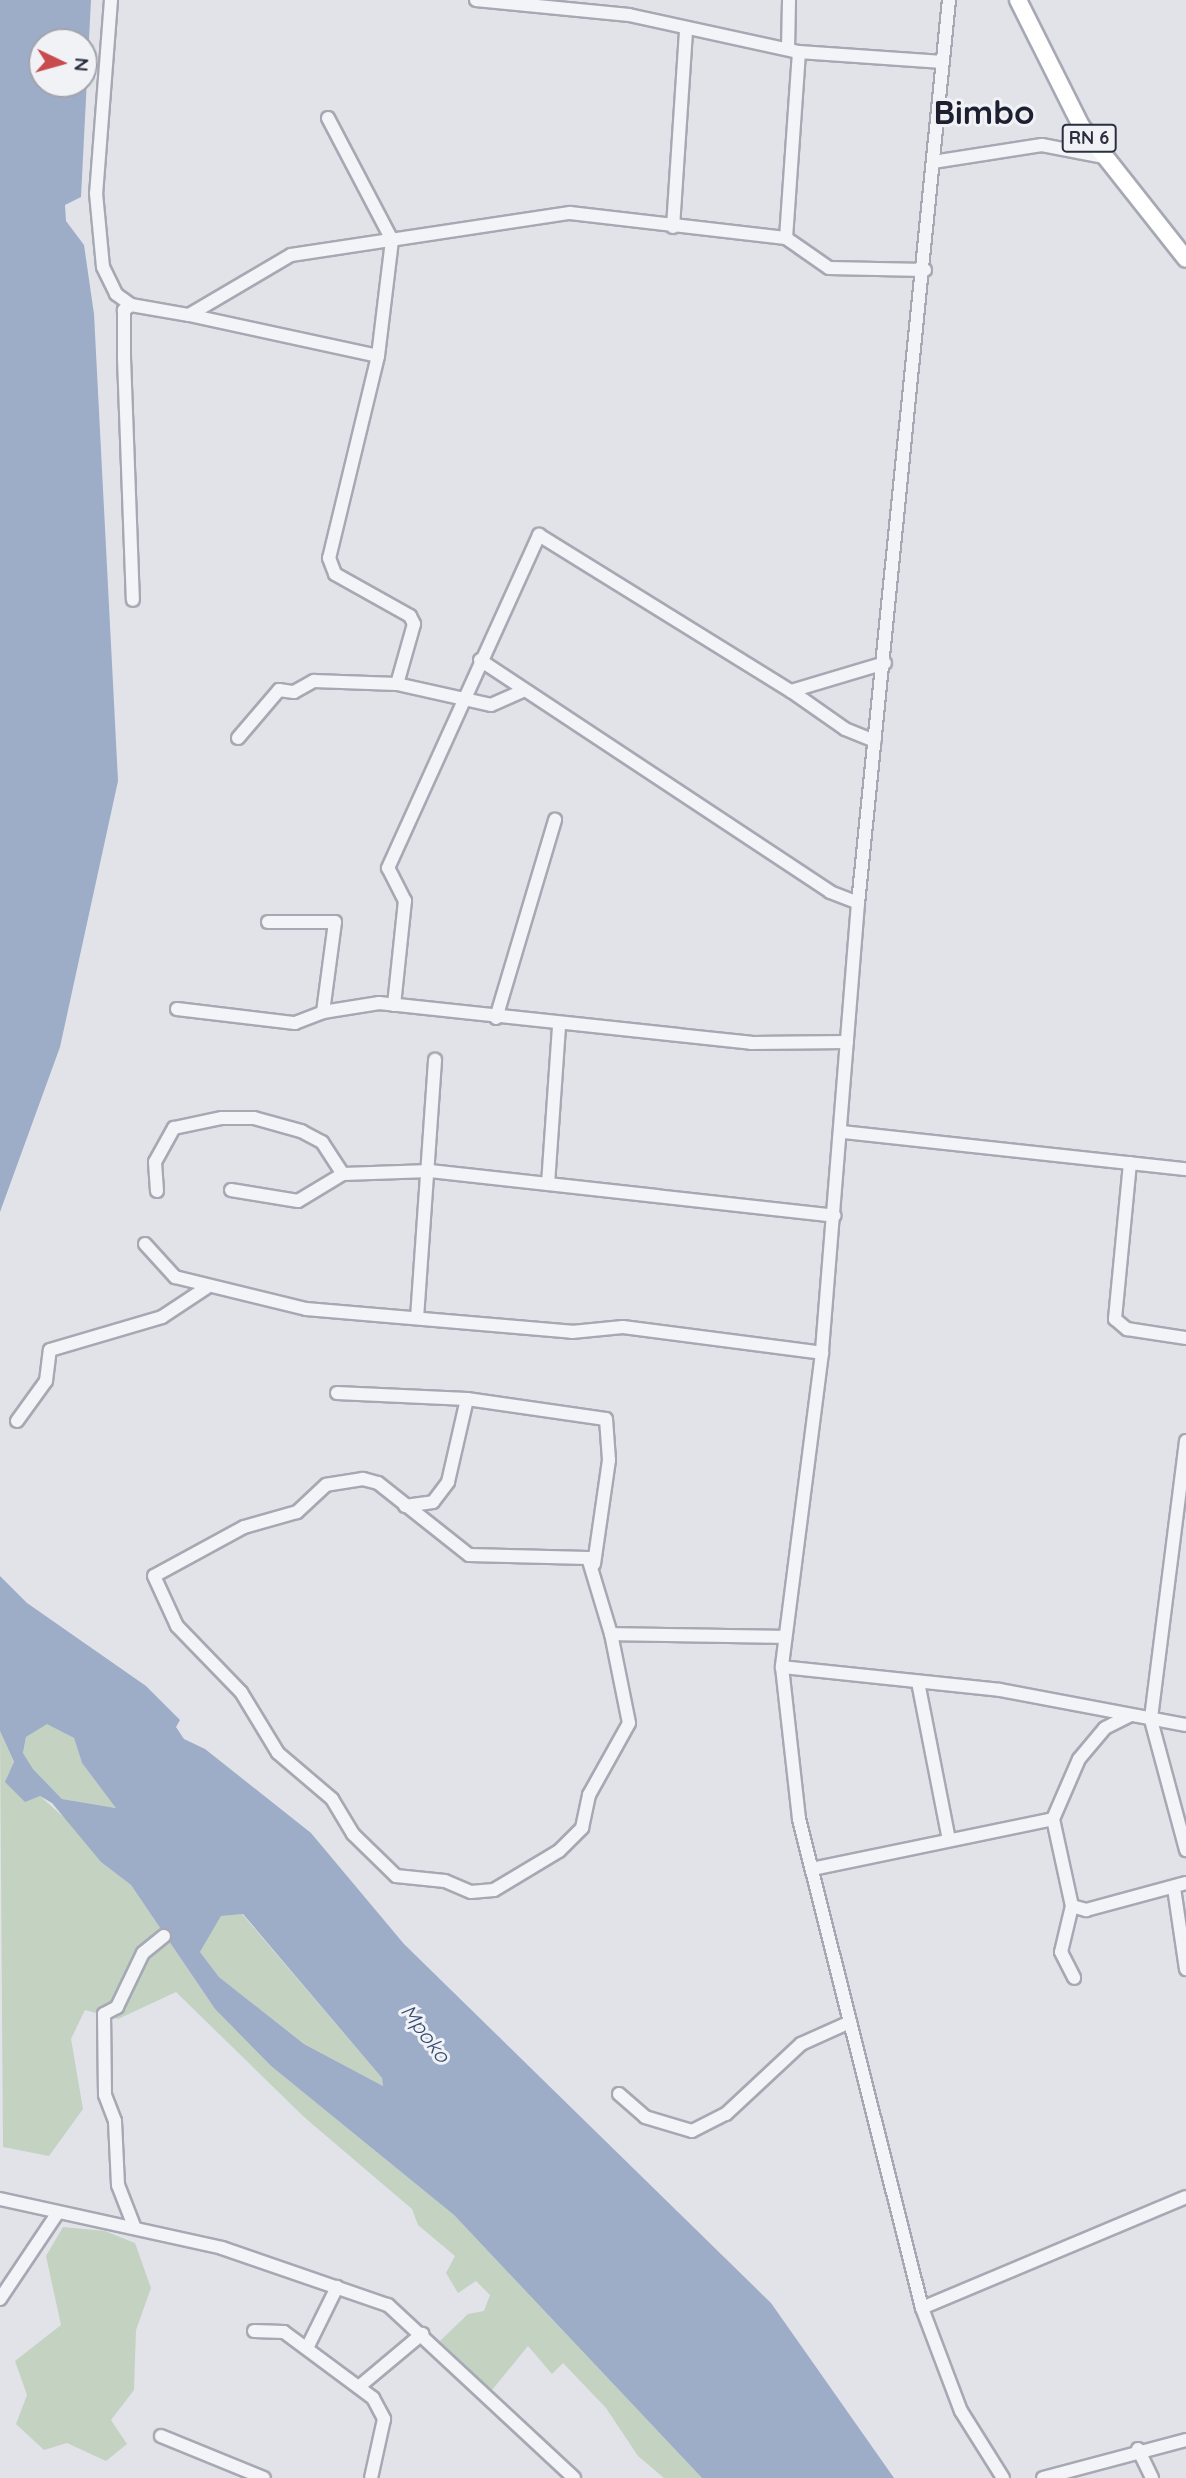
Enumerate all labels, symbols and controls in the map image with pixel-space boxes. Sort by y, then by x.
north arrow [28,28,98,98]
text: N [69,57,94,73]
district label: Bimbo [933,92,1035,132]
road number: RN 6 [1061,124,1117,153]
water label: Mpoko [396,1999,456,2067]

